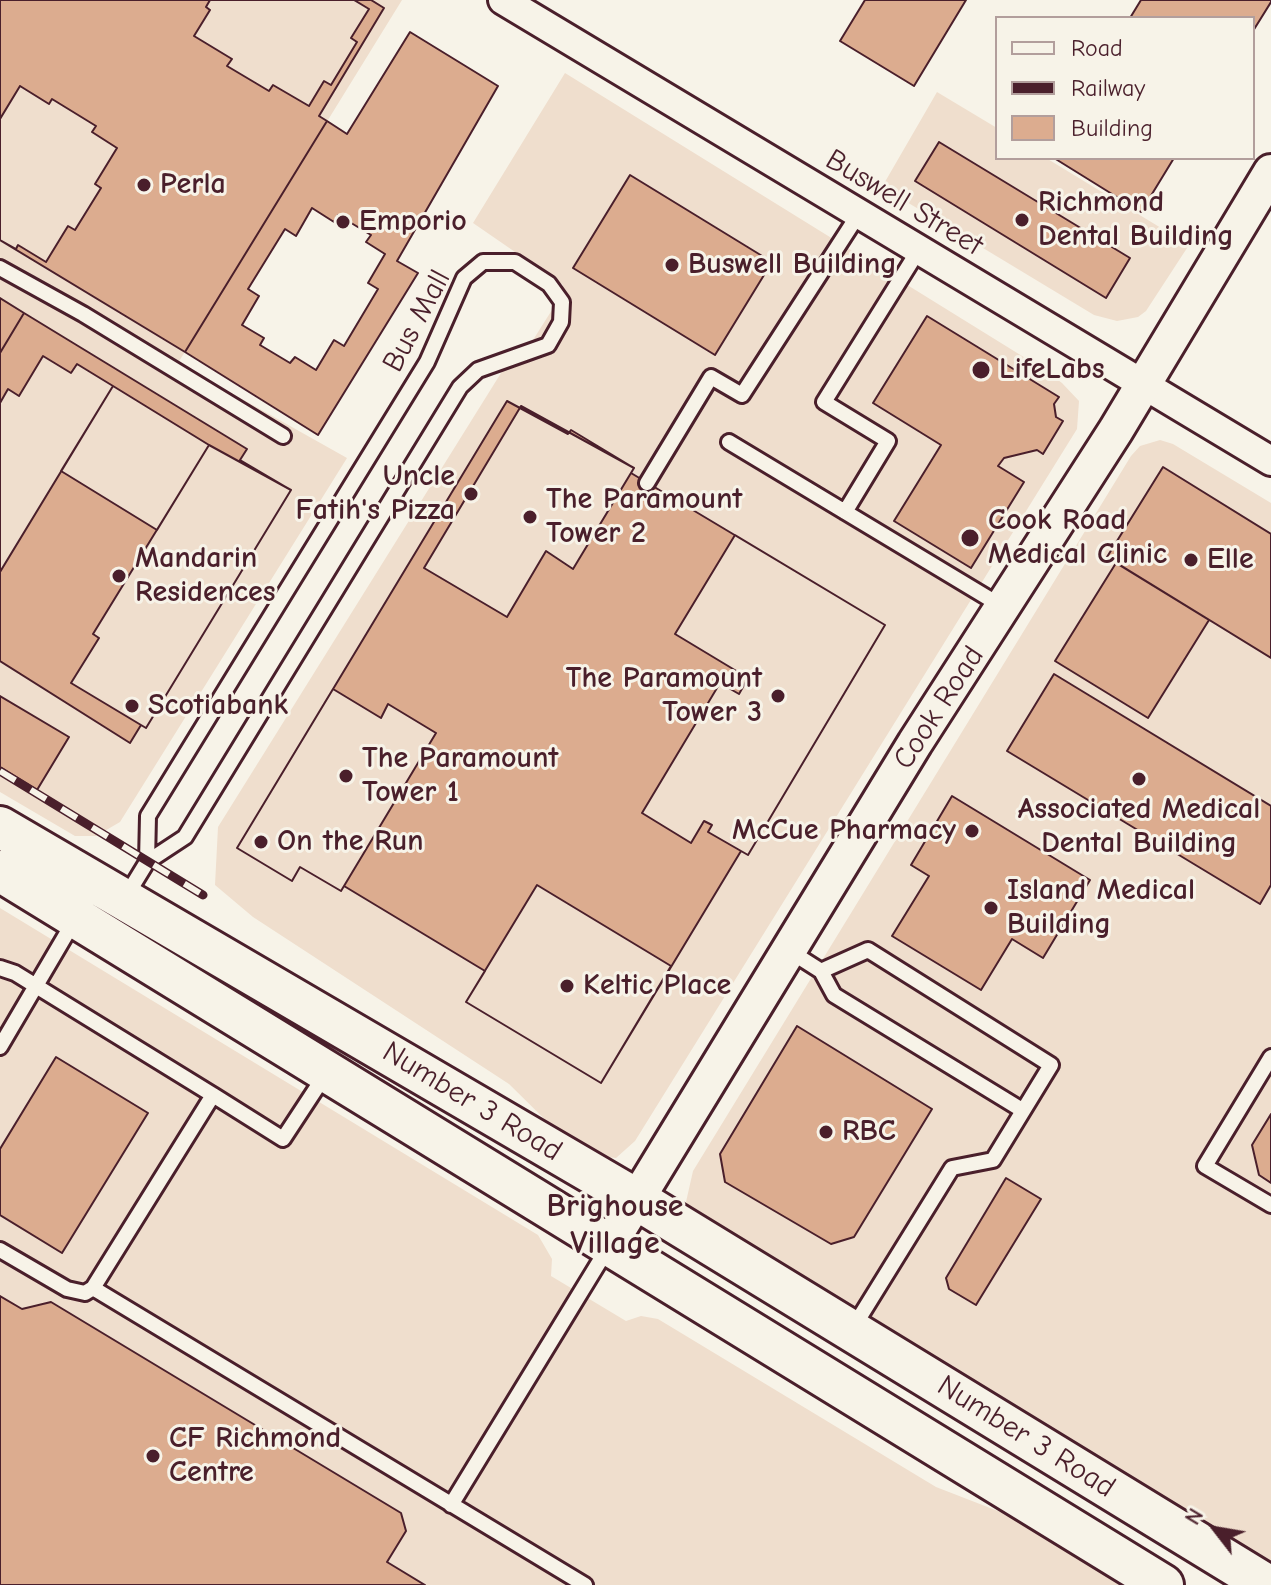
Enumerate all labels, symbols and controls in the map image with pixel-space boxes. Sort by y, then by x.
legend [995,16,1255,160]
text: Road [1071,34,1123,62]
text: Railway [1071,74,1145,102]
text: Building [1071,114,1153,142]
street label: Buswell Street [819,142,989,264]
place label: Perla [160,167,226,203]
marker: Perla [135,176,153,194]
place label: Richmond Dental Building [1038,185,1234,256]
place label: Emporio [359,204,467,240]
marker: Richmond Dental Building [1013,211,1031,229]
marker: Emporio [334,213,352,231]
place label: Buswell Building [688,247,897,283]
marker: Buswell Building [663,256,681,274]
street label: Bus Mall [375,264,459,378]
place label: LifeLabs [999,352,1105,388]
marker: LifeLabs [970,359,992,381]
place label: Uncle Fatih's Pizza [295,459,455,530]
place label: The Paramount Tower 2 [546,482,742,552]
marker: Uncle Fatih's Pizza [462,485,480,503]
place label: Cook Road Medical Clinic [988,503,1167,574]
marker: The Paramount Tower 2 [521,508,539,526]
marker: Cook Road Medical Clinic [959,527,981,549]
place label: Mandarin Residences [135,541,276,612]
place label: Elle [1207,542,1254,578]
marker: Elle [1182,551,1200,569]
marker: Mandarin Residences [110,567,128,585]
street label: Cook Road [886,640,992,776]
place label: The Paramount Tower 3 [566,661,762,732]
marker: The Paramount Tower 3 [769,687,787,705]
place label: Scotiabank [148,688,288,724]
marker: Scotiabank [123,697,141,715]
place label: The Paramount Tower 1 [362,741,558,812]
marker: The Paramount Tower 1 [337,767,355,785]
marker: Associated Medical Dental Building [1130,770,1148,788]
place label: Associated Medical Dental Building [1018,792,1260,862]
place label: McCue Pharmacy [732,813,956,849]
marker: McCue Pharmacy [963,822,981,840]
place label: On the Run [277,824,424,860]
marker: On the Run [252,833,270,851]
place label: Island Medical Building [1007,873,1195,944]
marker: Island Medical Building [982,899,1000,917]
place label: Keltic Place [583,968,731,1004]
marker: Keltic Place [558,977,576,995]
street label: Number 3 Road [376,1034,568,1170]
place label: RBC [842,1114,896,1150]
marker: RBC [817,1123,835,1141]
district label: Brighouse Village [546,1188,684,1263]
street label: Number 3 Road [930,1368,1122,1506]
place label: CF Richmond Centre [169,1421,341,1492]
marker: CF Richmond Centre [144,1447,162,1465]
north arrow [1175,1489,1255,1569]
text: N [1180,1504,1209,1529]

